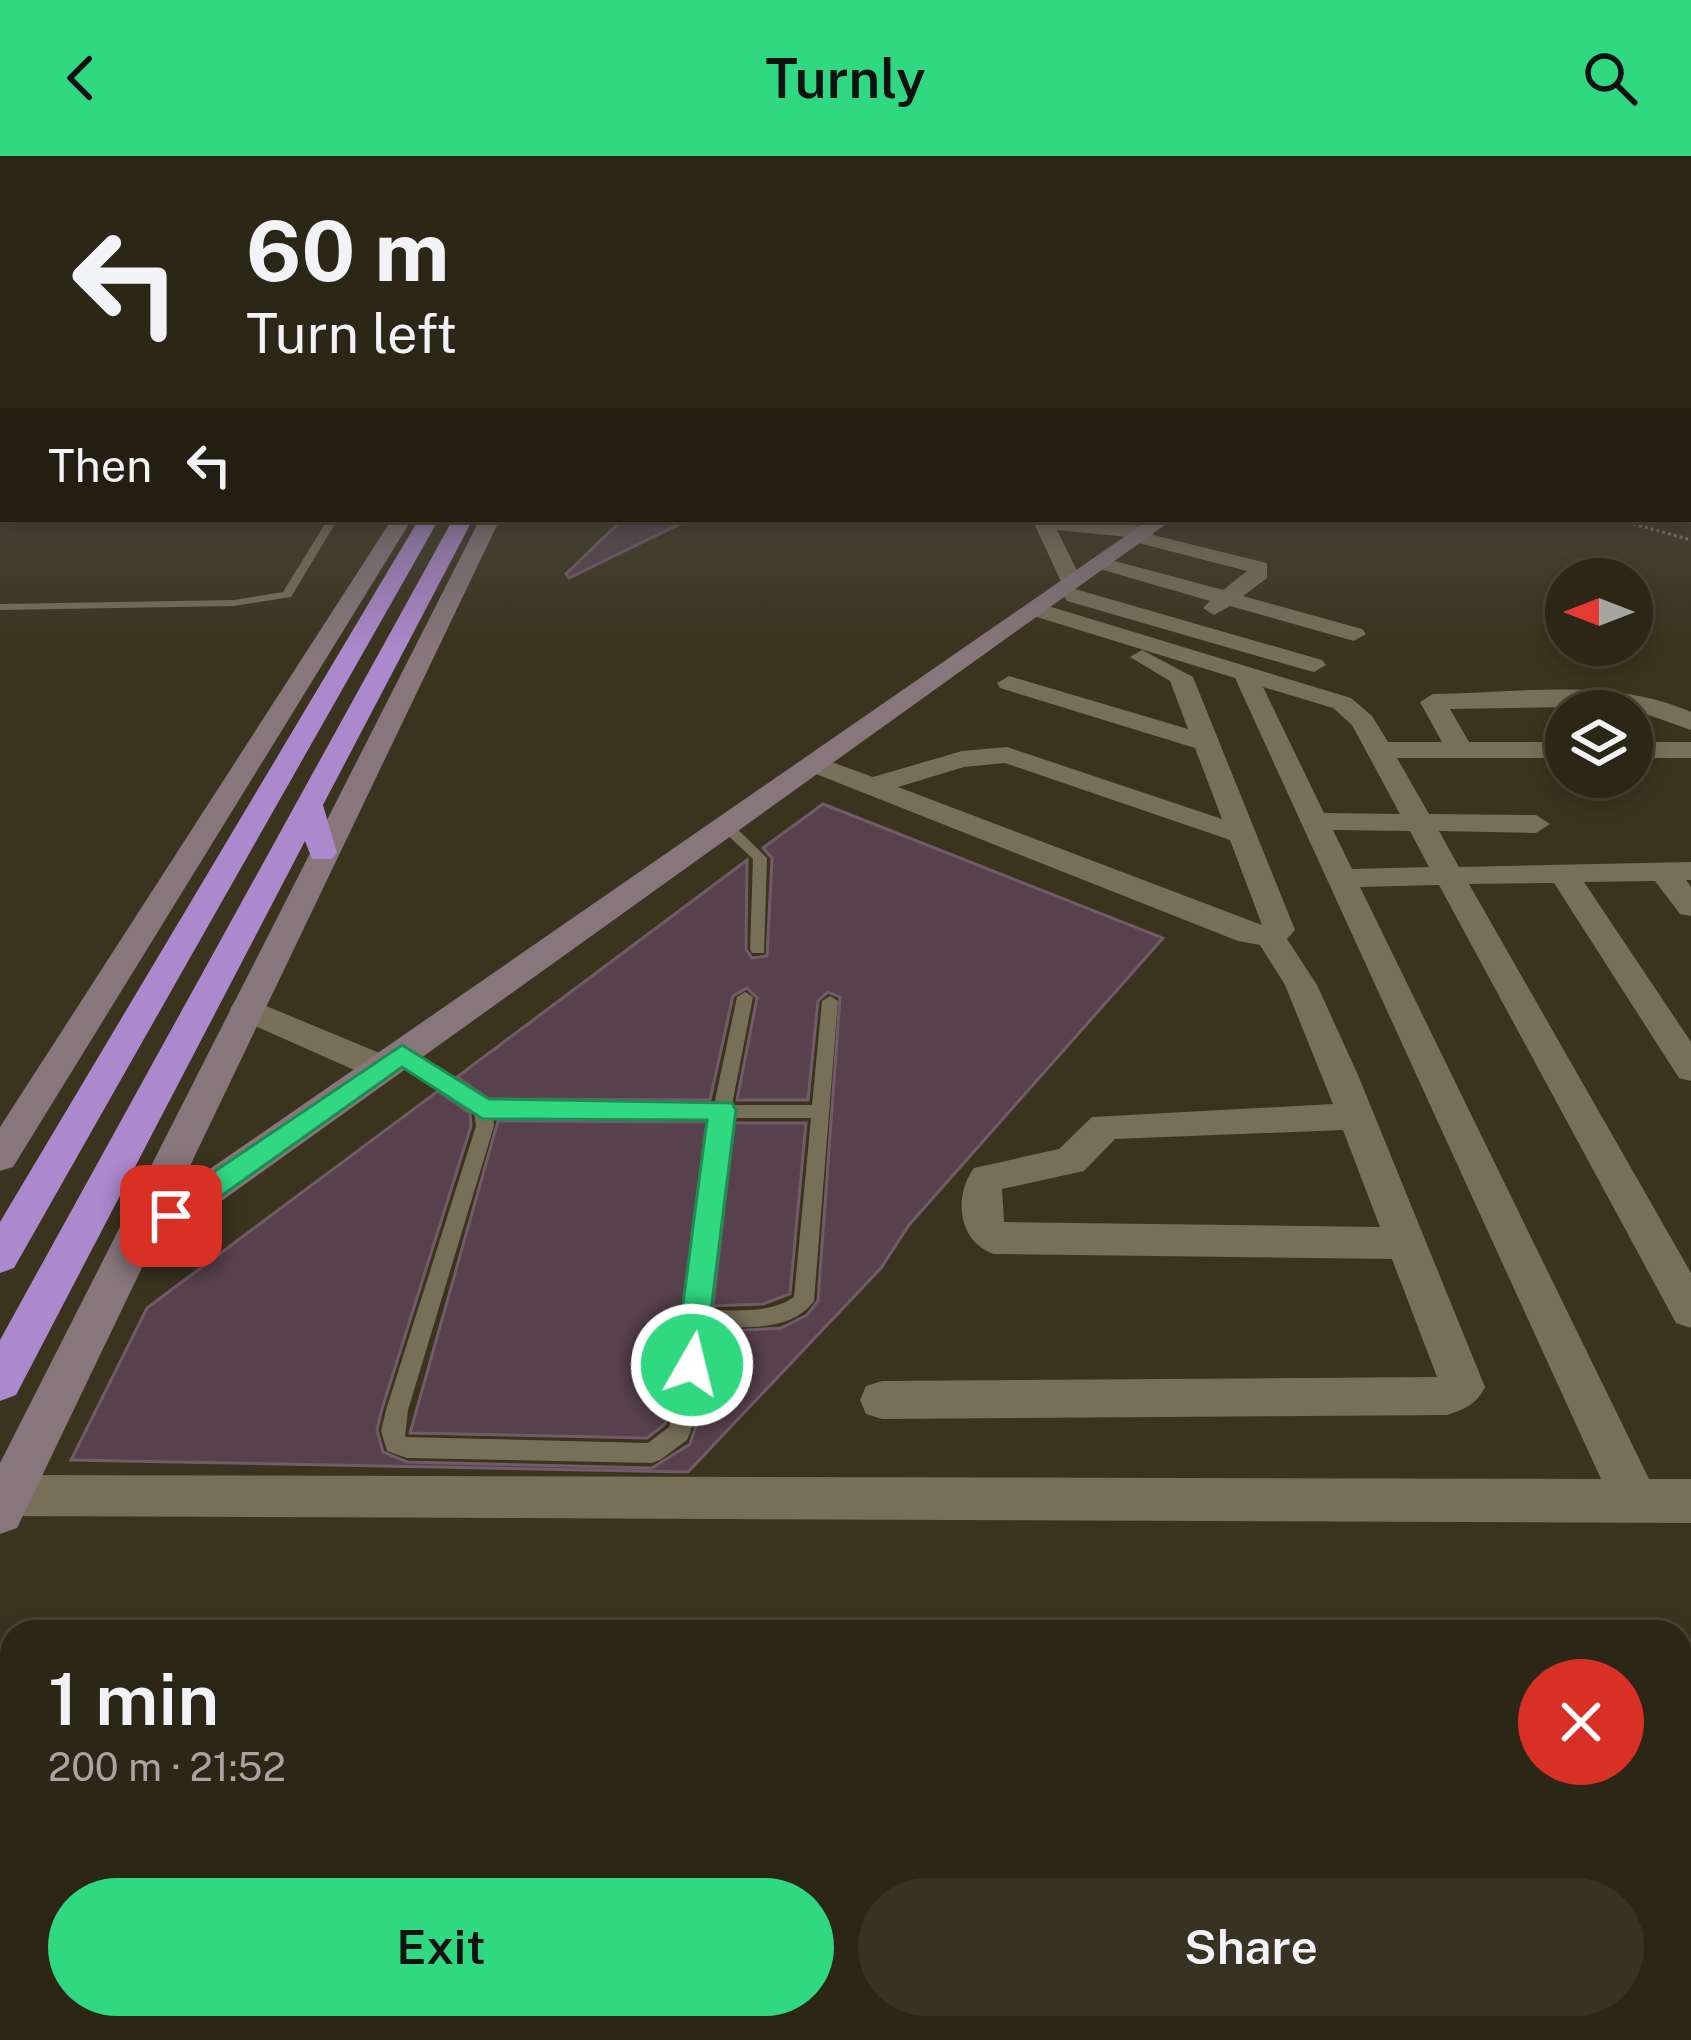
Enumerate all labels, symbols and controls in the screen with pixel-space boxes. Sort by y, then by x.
icon: back [48,45,114,111]
icon: search [1577,45,1643,111]
text: Turnly [765,47,926,110]
text: 60 m [246,201,450,300]
icon: left [48,204,204,360]
text: Turn left [246,302,457,365]
icon: left [176,432,242,498]
text: Then [48,439,152,492]
north arrow [1545,558,1653,666]
map controls [1545,558,1653,798]
button: layers [1545,690,1653,798]
pin [120,1165,222,1267]
icon: arrive [138,1183,204,1249]
position arrow [629,1302,755,1428]
text: 1 min [48,1657,219,1741]
button: close [1518,1659,1644,1785]
text: 200 m · 21:52 [48,1744,286,1790]
button: Exit [48,1878,834,2016]
button: Share [858,1878,1644,2016]

